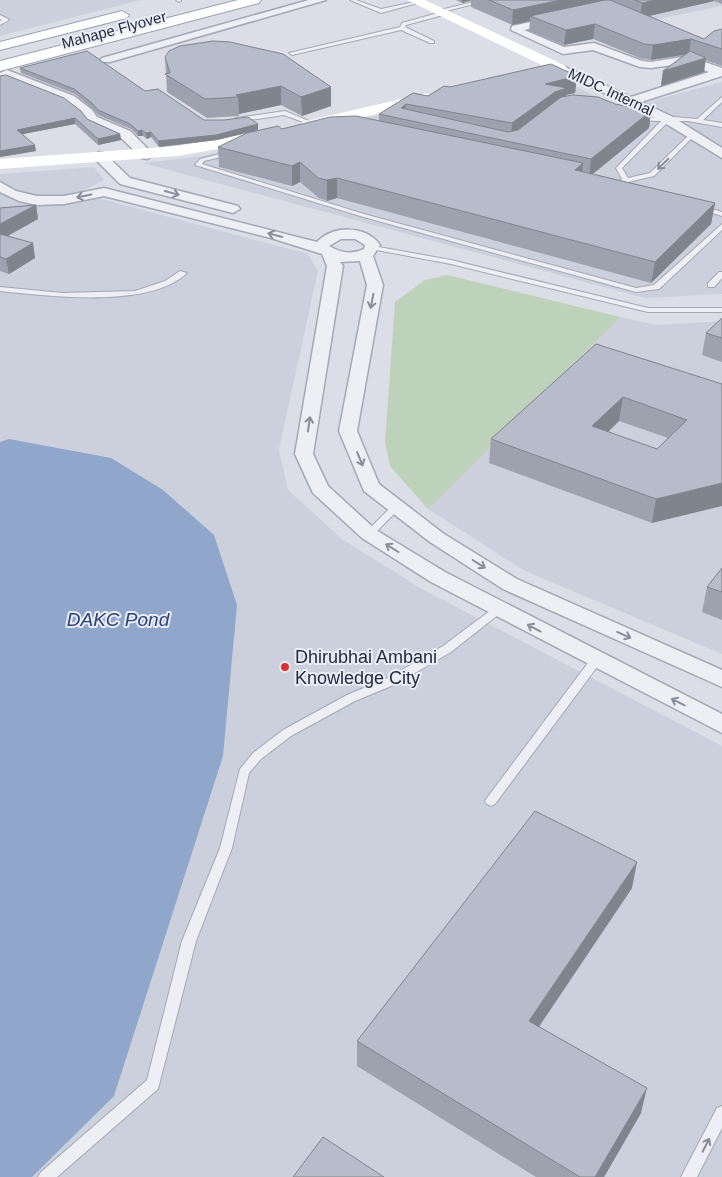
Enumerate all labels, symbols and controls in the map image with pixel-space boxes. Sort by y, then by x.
street label: Mahape Flyover [60,7,168,52]
street label: MIDC Internal [566,64,657,119]
one-way arrow [657,158,669,170]
one-way arrow [164,189,180,199]
one-way arrow [76,192,92,201]
one-way arrow [268,230,284,239]
one-way arrow [367,293,377,309]
one-way arrow [304,417,314,433]
one-way arrow [355,451,365,466]
one-way arrow [386,543,400,553]
one-way arrow [471,559,485,569]
water label: DAKC Pond [67,609,171,630]
one-way arrow [527,623,542,632]
one-way arrow [616,631,631,641]
place label: Dhirubhai Ambani Knowledge City [295,647,437,688]
marker: Dhirubhai Ambani Knowledge City [279,661,291,673]
one-way arrow [671,697,686,707]
one-way arrow [702,1138,711,1153]

